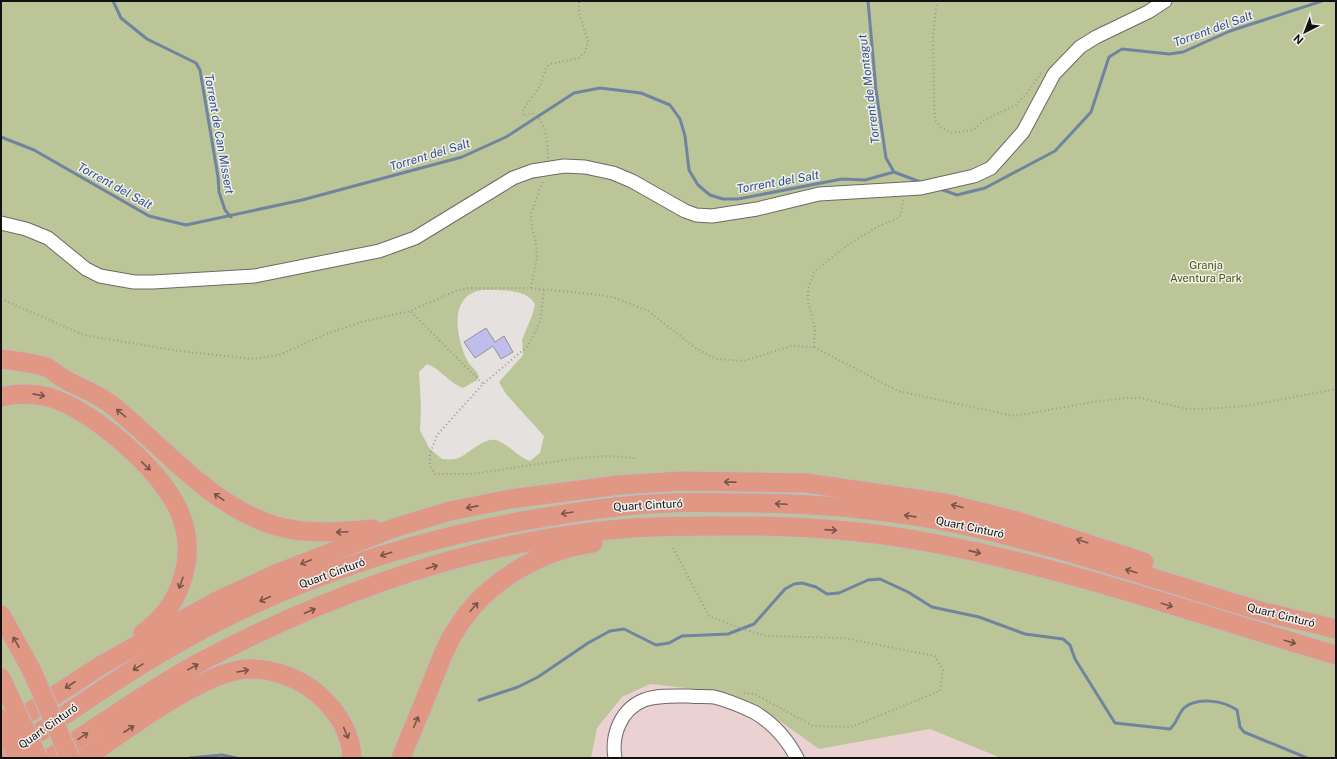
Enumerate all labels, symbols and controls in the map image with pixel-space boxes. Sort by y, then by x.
water label: Torrent del Salt [1171,8,1255,50]
north arrow [1285,12,1325,52]
text: N [1291,32,1306,47]
water label: Torrent de Montagut [855,33,883,145]
water label: Torrent de Can Missert [202,73,237,196]
water label: Torrent del Salt [388,136,472,174]
water label: Torrent del Salt [75,160,155,213]
water label: Torrent del Salt [736,168,821,196]
park label: Granja Aventura Park [1170,259,1242,284]
one-way arrow [33,392,46,400]
one-way arrow [115,408,126,417]
one-way arrow [141,461,151,470]
one-way arrow [724,478,737,485]
one-way arrow [214,493,225,501]
street label: Quart Cinturó [613,497,683,513]
one-way arrow [775,500,788,507]
one-way arrow [951,501,964,509]
one-way arrow [466,503,479,511]
one-way arrow [561,509,574,517]
one-way arrow [904,512,917,520]
street label: Quart Cinturó [935,514,1005,540]
one-way arrow [824,526,837,533]
one-way arrow [336,528,349,536]
one-way arrow [1076,537,1089,544]
one-way arrow [968,548,981,556]
one-way arrow [380,550,392,558]
street label: Quart Cinturó [297,555,367,591]
one-way arrow [300,558,312,566]
one-way arrow [425,563,438,570]
one-way arrow [1125,567,1138,574]
one-way arrow [177,577,185,589]
one-way arrow [259,596,271,604]
street label: Quart Cinturó [1246,601,1316,629]
one-way arrow [469,602,479,612]
one-way arrow [1161,602,1174,609]
one-way arrow [304,607,316,614]
one-way arrow [12,636,20,648]
one-way arrow [1283,639,1296,646]
one-way arrow [186,662,198,670]
one-way arrow [132,664,144,672]
one-way arrow [236,667,249,675]
one-way arrow [64,682,76,690]
street label: Quart Cinturó [16,701,80,751]
one-way arrow [413,716,420,728]
one-way arrow [123,724,135,732]
one-way arrow [343,726,350,738]
one-way arrow [77,732,89,740]

